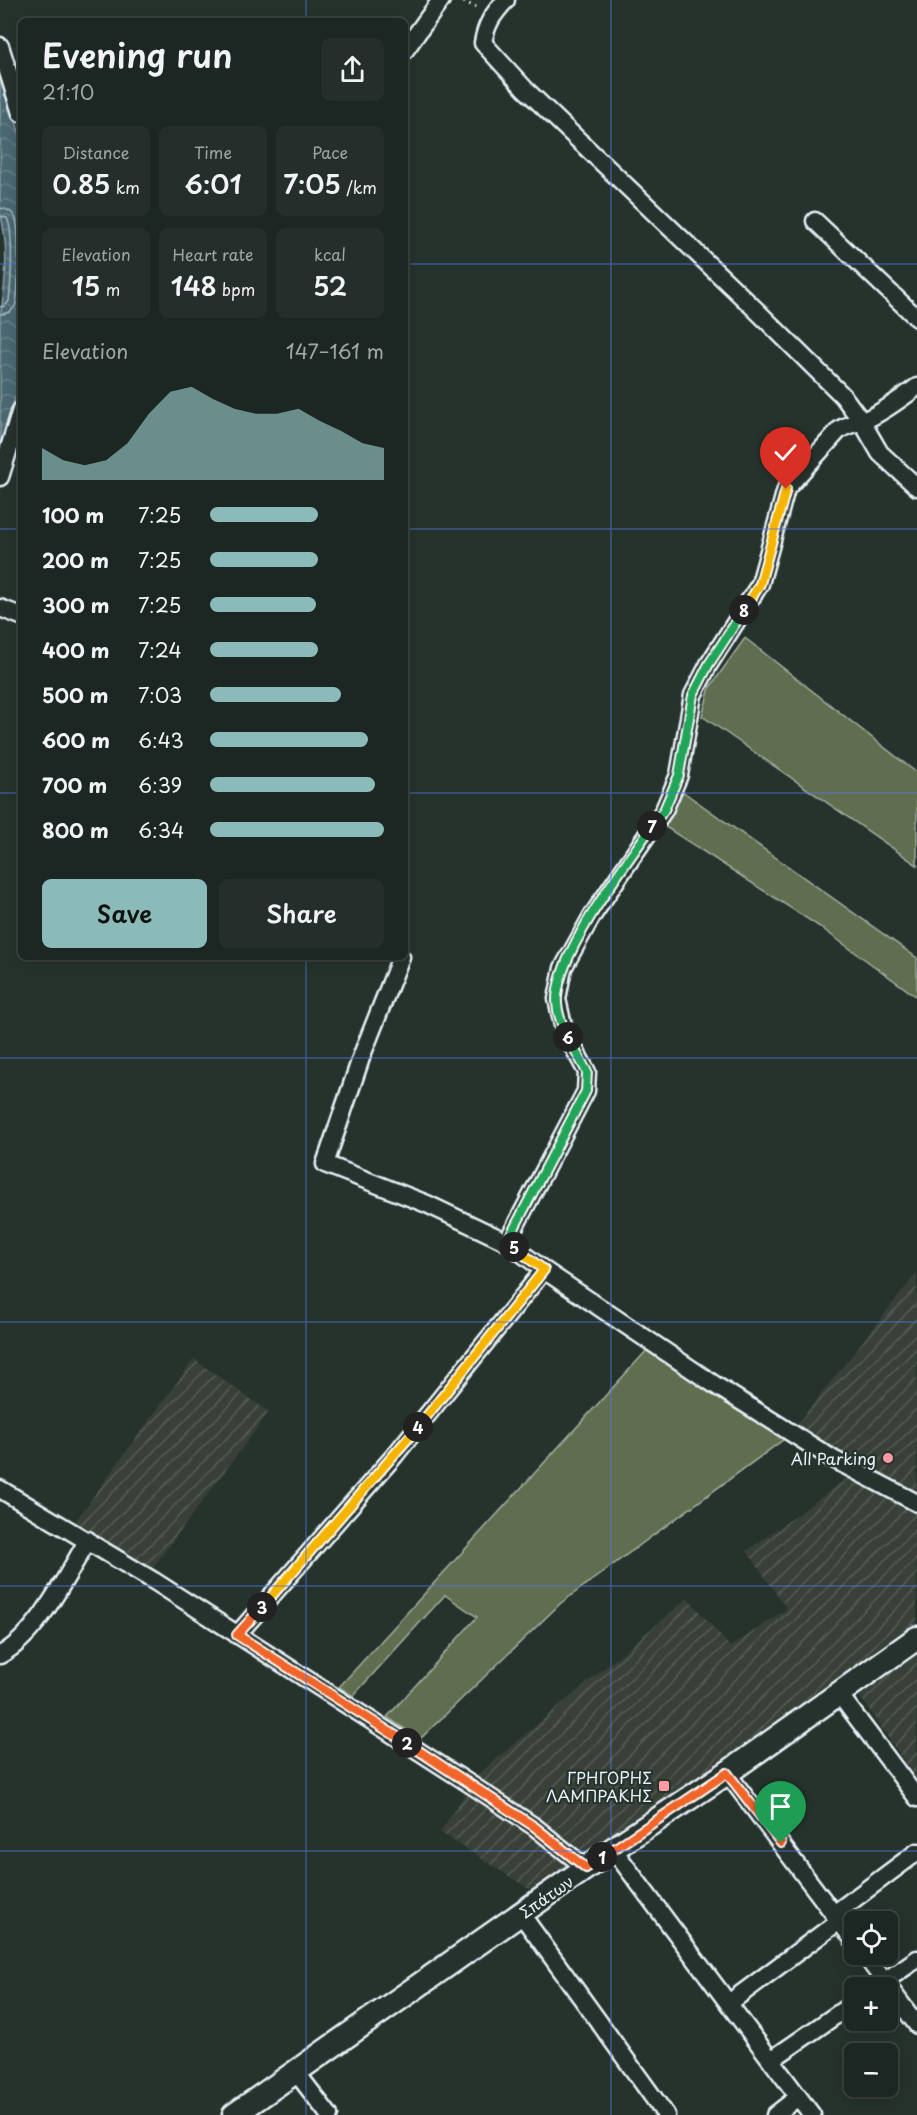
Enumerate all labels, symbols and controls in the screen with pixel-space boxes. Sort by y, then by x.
text: Evening run [42,29,233,79]
button: share [321,38,384,101]
text: 21:10 [42,77,94,107]
text: Distance [62,140,130,164]
text: Time [194,140,232,164]
text: Pace [312,140,348,164]
text: 0.85 [52,164,111,203]
text: 6:01 [184,164,242,203]
text: 7:05 [283,164,341,203]
text: km [111,175,140,199]
text: /km [341,175,377,199]
text: Elevation [61,242,131,266]
text: Heart rate [173,242,253,266]
text: kcal [314,242,346,266]
text: 15 [72,266,101,305]
text: 148 [171,266,217,305]
text: 52 [313,266,347,305]
text: m [101,277,120,301]
text: bpm [217,277,255,301]
text: Elevation [42,336,128,366]
text: 147–161 m [286,336,384,366]
pin [760,427,811,489]
icon: check [769,436,802,469]
text: 100 m [42,500,104,530]
text: 7:25 [138,500,181,530]
text: 200 m [42,545,109,575]
text: 7:25 [138,545,181,575]
text: 300 m [42,590,110,620]
text: 7:25 [138,590,181,620]
pin: 8 [729,595,759,625]
text: 8 [739,598,749,622]
text: 400 m [42,635,110,665]
text: 7:24 [138,635,182,665]
text: 500 m [42,680,109,710]
text: 7:03 [138,680,182,710]
text: 600 m [42,725,110,755]
text: 6:43 [138,725,184,755]
text: 700 m [42,770,107,800]
text: 6:39 [138,770,182,800]
pin: 7 [637,811,667,841]
text: 7 [647,814,657,838]
text: 800 m [42,815,109,845]
text: 6:34 [138,815,184,845]
button: Save [42,879,207,948]
button: Share [219,879,384,948]
pin: 6 [553,1022,583,1052]
text: 6 [562,1025,574,1049]
pin: 5 [499,1232,529,1262]
text: 5 [509,1235,519,1259]
pin: 4 [403,1412,433,1442]
text: 4 [413,1415,423,1439]
place label: All Parking [791,1446,876,1470]
marker: All Parking [881,1451,895,1465]
pin: 3 [247,1592,277,1622]
text: 3 [257,1595,267,1619]
pin: 2 [392,1728,422,1758]
text: 2 [401,1731,413,1755]
place label: ΓΡΗΓΟΡΗΣ ΛΑΜΠΡΑΚΗΣ [546,1765,652,1807]
marker: ΓΡΗΓΟΡΗΣ ΛΑΜΠΡΑΚΗΣ [657,1779,671,1793]
pin [755,1781,806,1843]
icon: arrive [764,1790,797,1823]
pin: 1 [587,1842,617,1872]
text: 1 [598,1845,606,1869]
street label: Σπάτων [514,1869,578,1923]
map controls [844,1911,898,2097]
button: locate [844,1911,898,1965]
button: + [844,1977,898,2031]
button: − [844,2043,898,2097]

